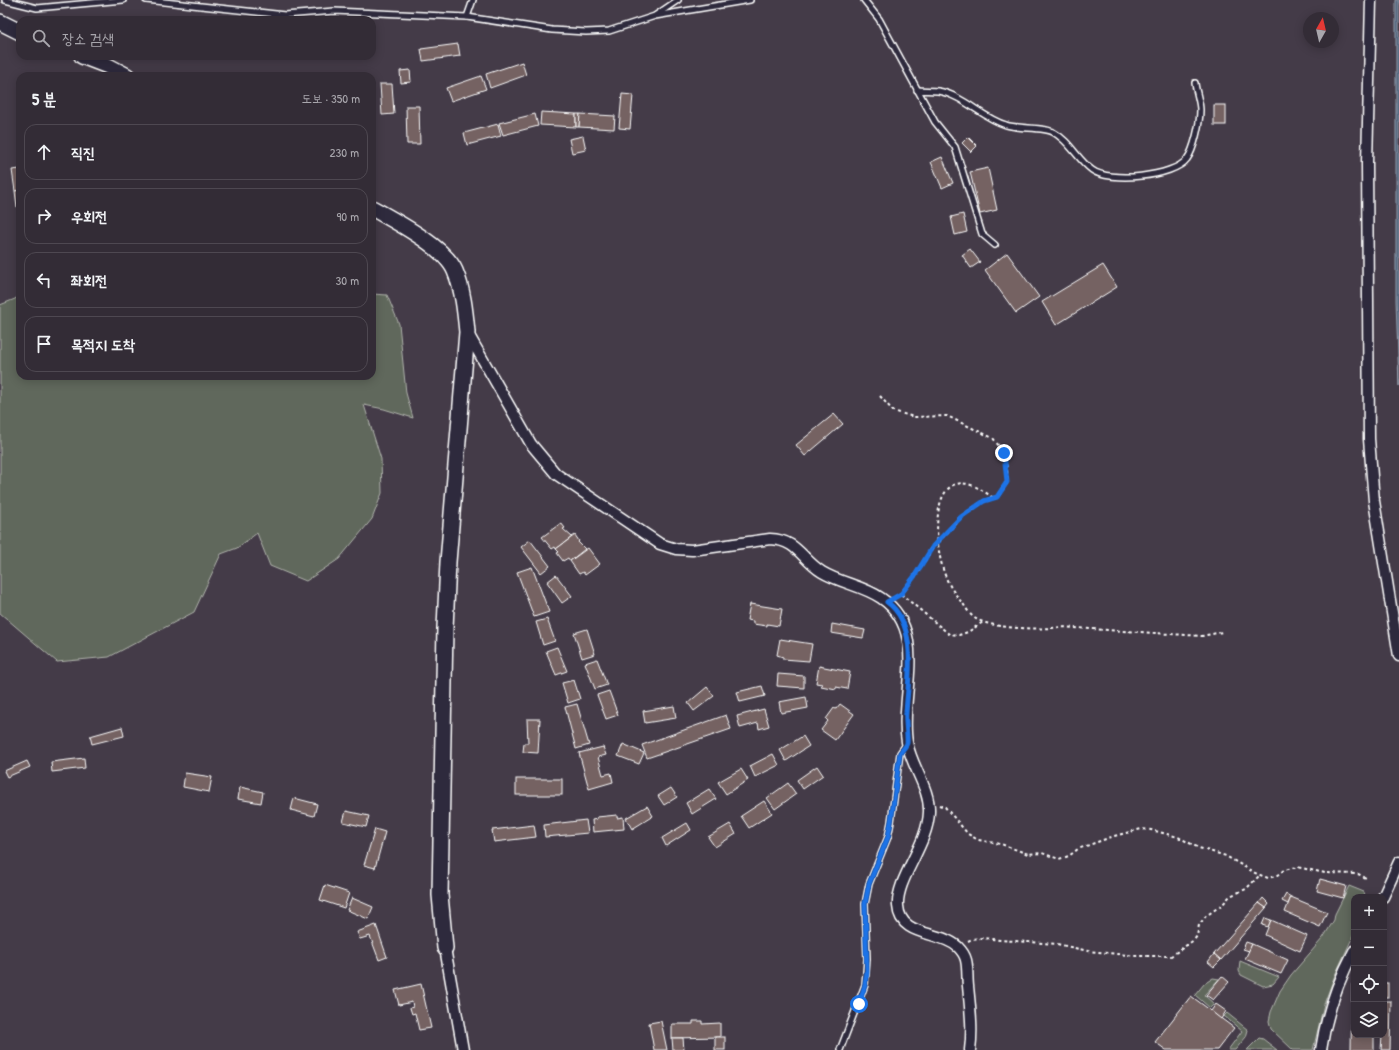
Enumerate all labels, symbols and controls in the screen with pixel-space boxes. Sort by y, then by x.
north arrow [1303,12,1339,48]
search box [16,16,376,60]
icon: search [30,27,52,49]
text: 장소 검색 [62,28,114,49]
text: 5 분 [32,87,57,110]
text: 도보 · 350 m [302,89,360,107]
icon: ahead [33,141,55,163]
text: 직진 [71,142,95,163]
text: 230 m [329,143,359,161]
icon: right [33,205,55,227]
text: 우회전 [71,206,107,227]
text: 90 m [337,207,359,225]
icon: left [33,269,55,291]
text: 좌회전 [71,270,107,291]
text: 30 m [336,271,359,289]
icon: arrive [33,333,55,355]
text: 목적지 도착 [71,334,135,355]
route end [995,444,1013,462]
map controls [1351,894,1387,1038]
button: + [1351,894,1387,930]
button: − [1351,930,1387,966]
button: locate [1351,966,1387,1002]
route start [850,995,868,1013]
button: layers [1351,1002,1387,1038]

